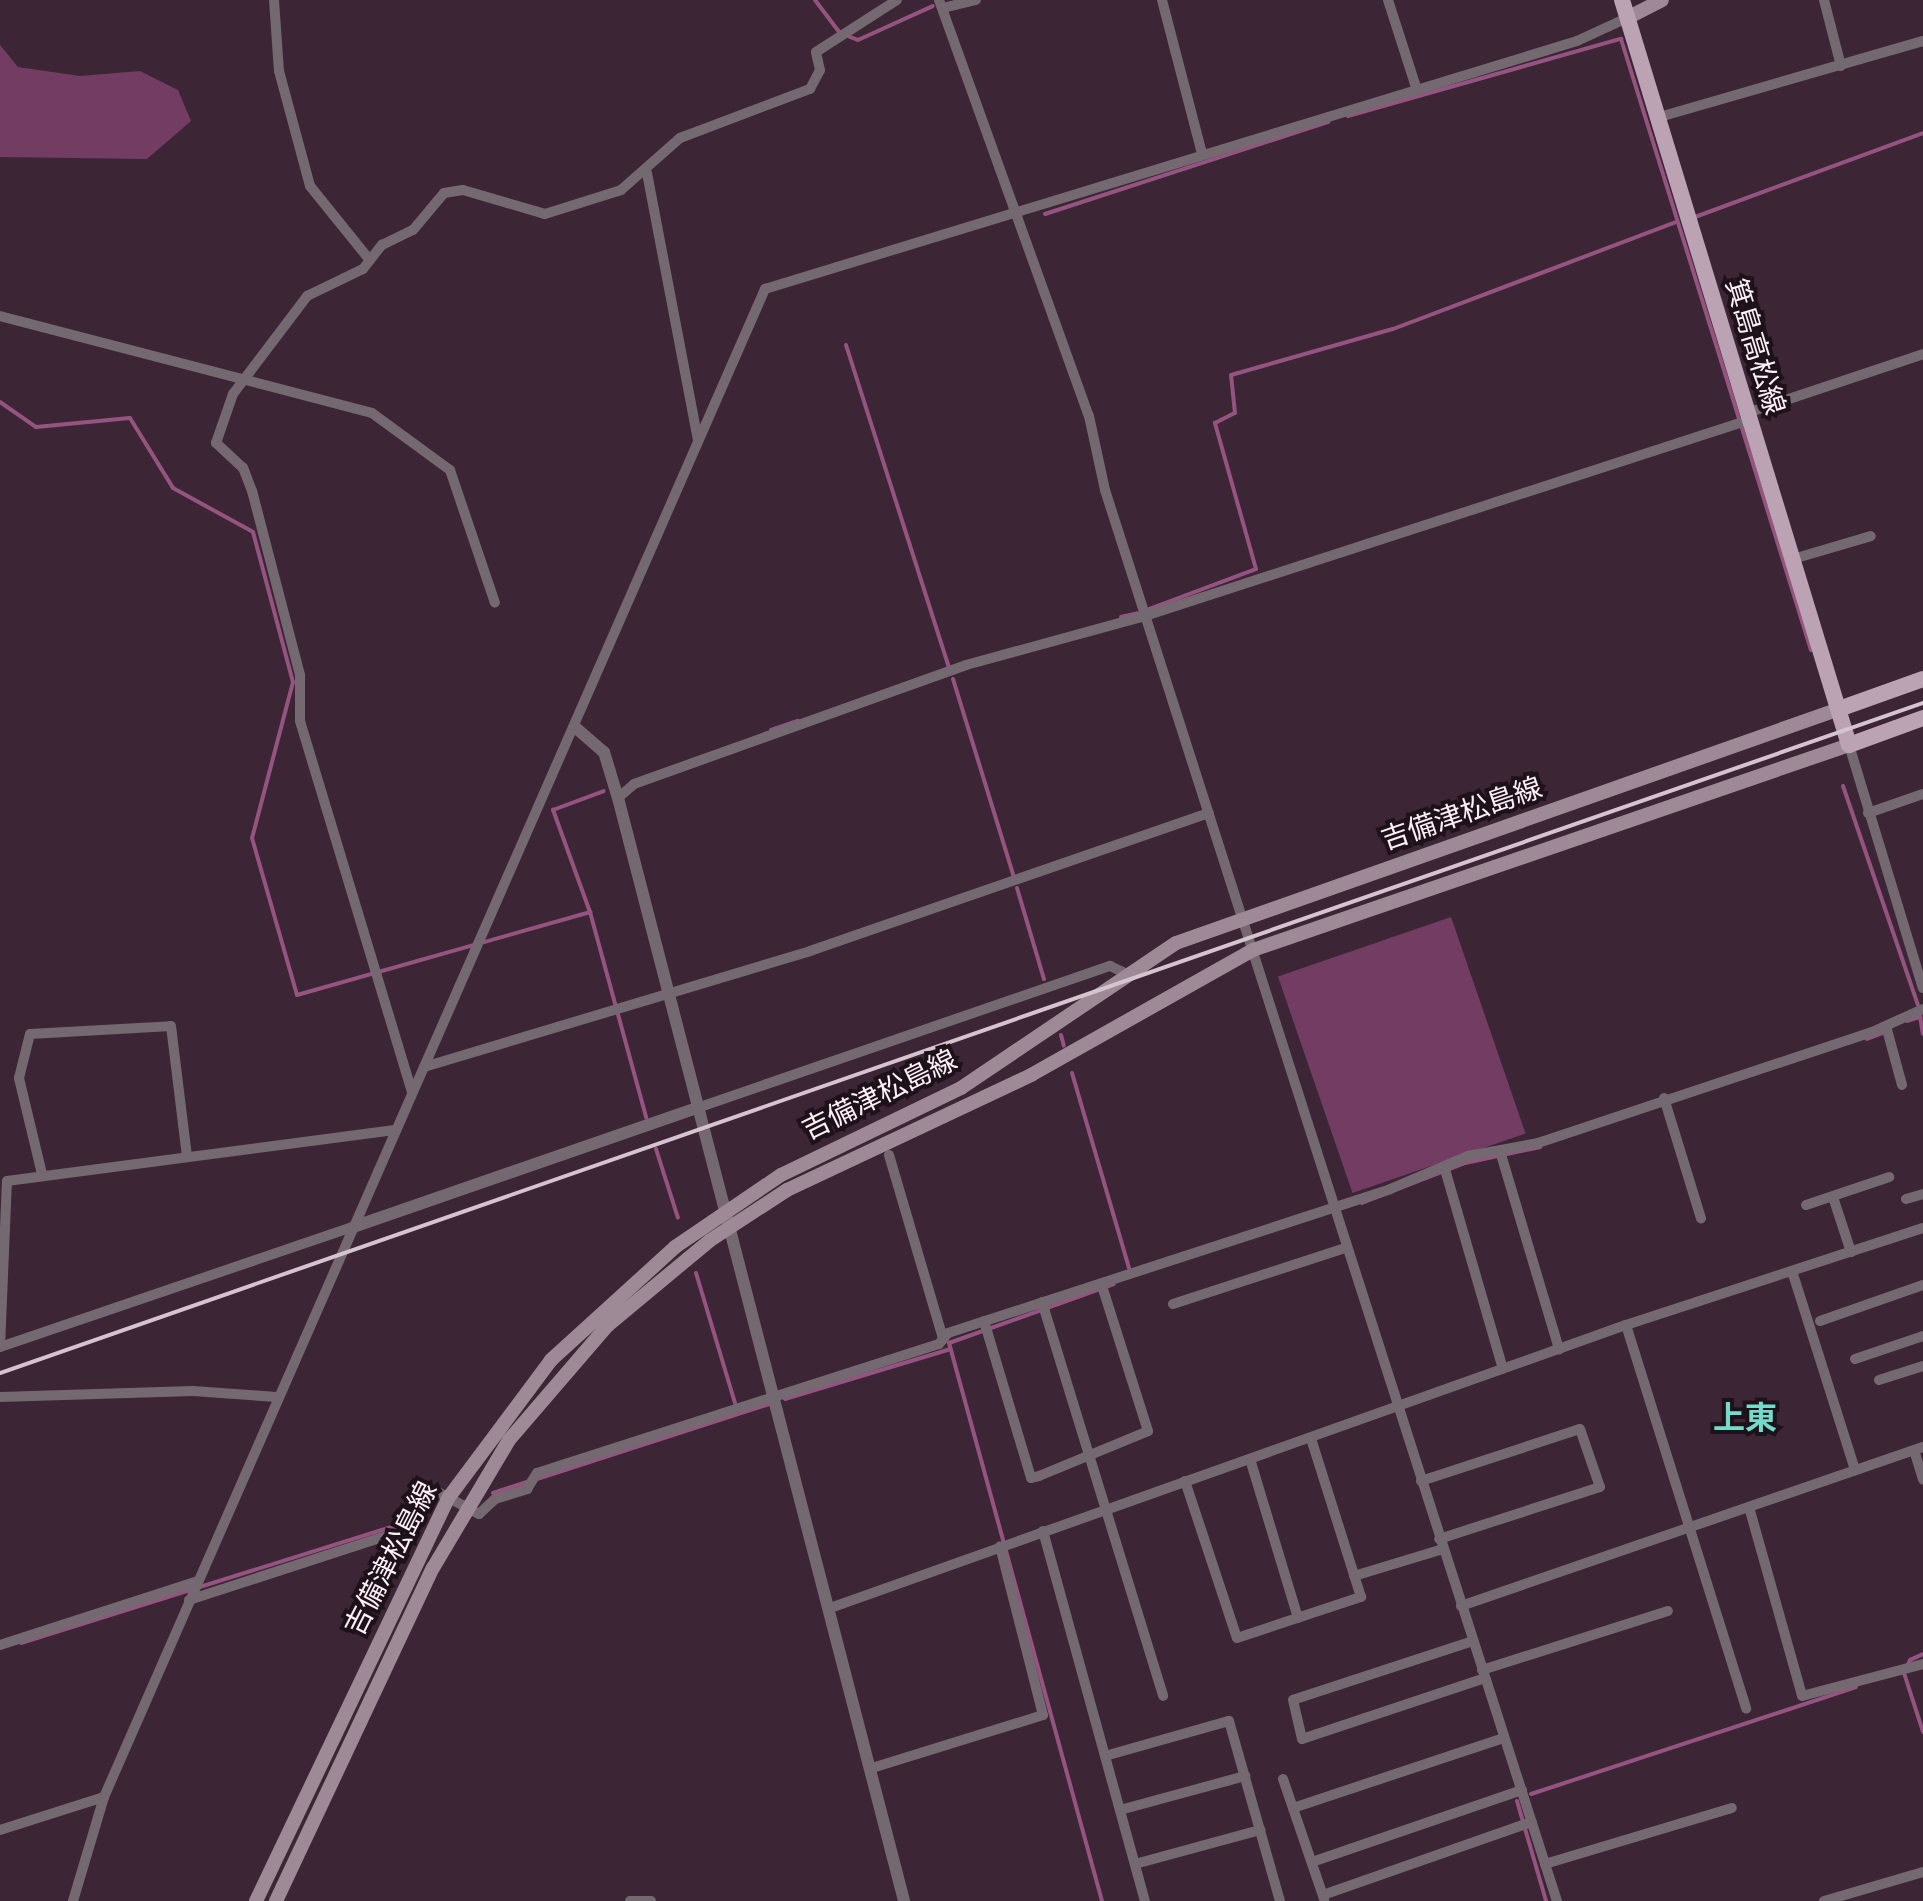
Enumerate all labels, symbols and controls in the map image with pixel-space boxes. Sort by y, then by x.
street label: 箕島高松線 [1717,275,1791,419]
street label: 吉備津松島線 [1377,772,1547,858]
street label: 吉備津松島線 [797,1044,963,1148]
district label: 上東 [1713,1400,1777,1438]
street label: 吉備津松島線 [339,1477,445,1641]

